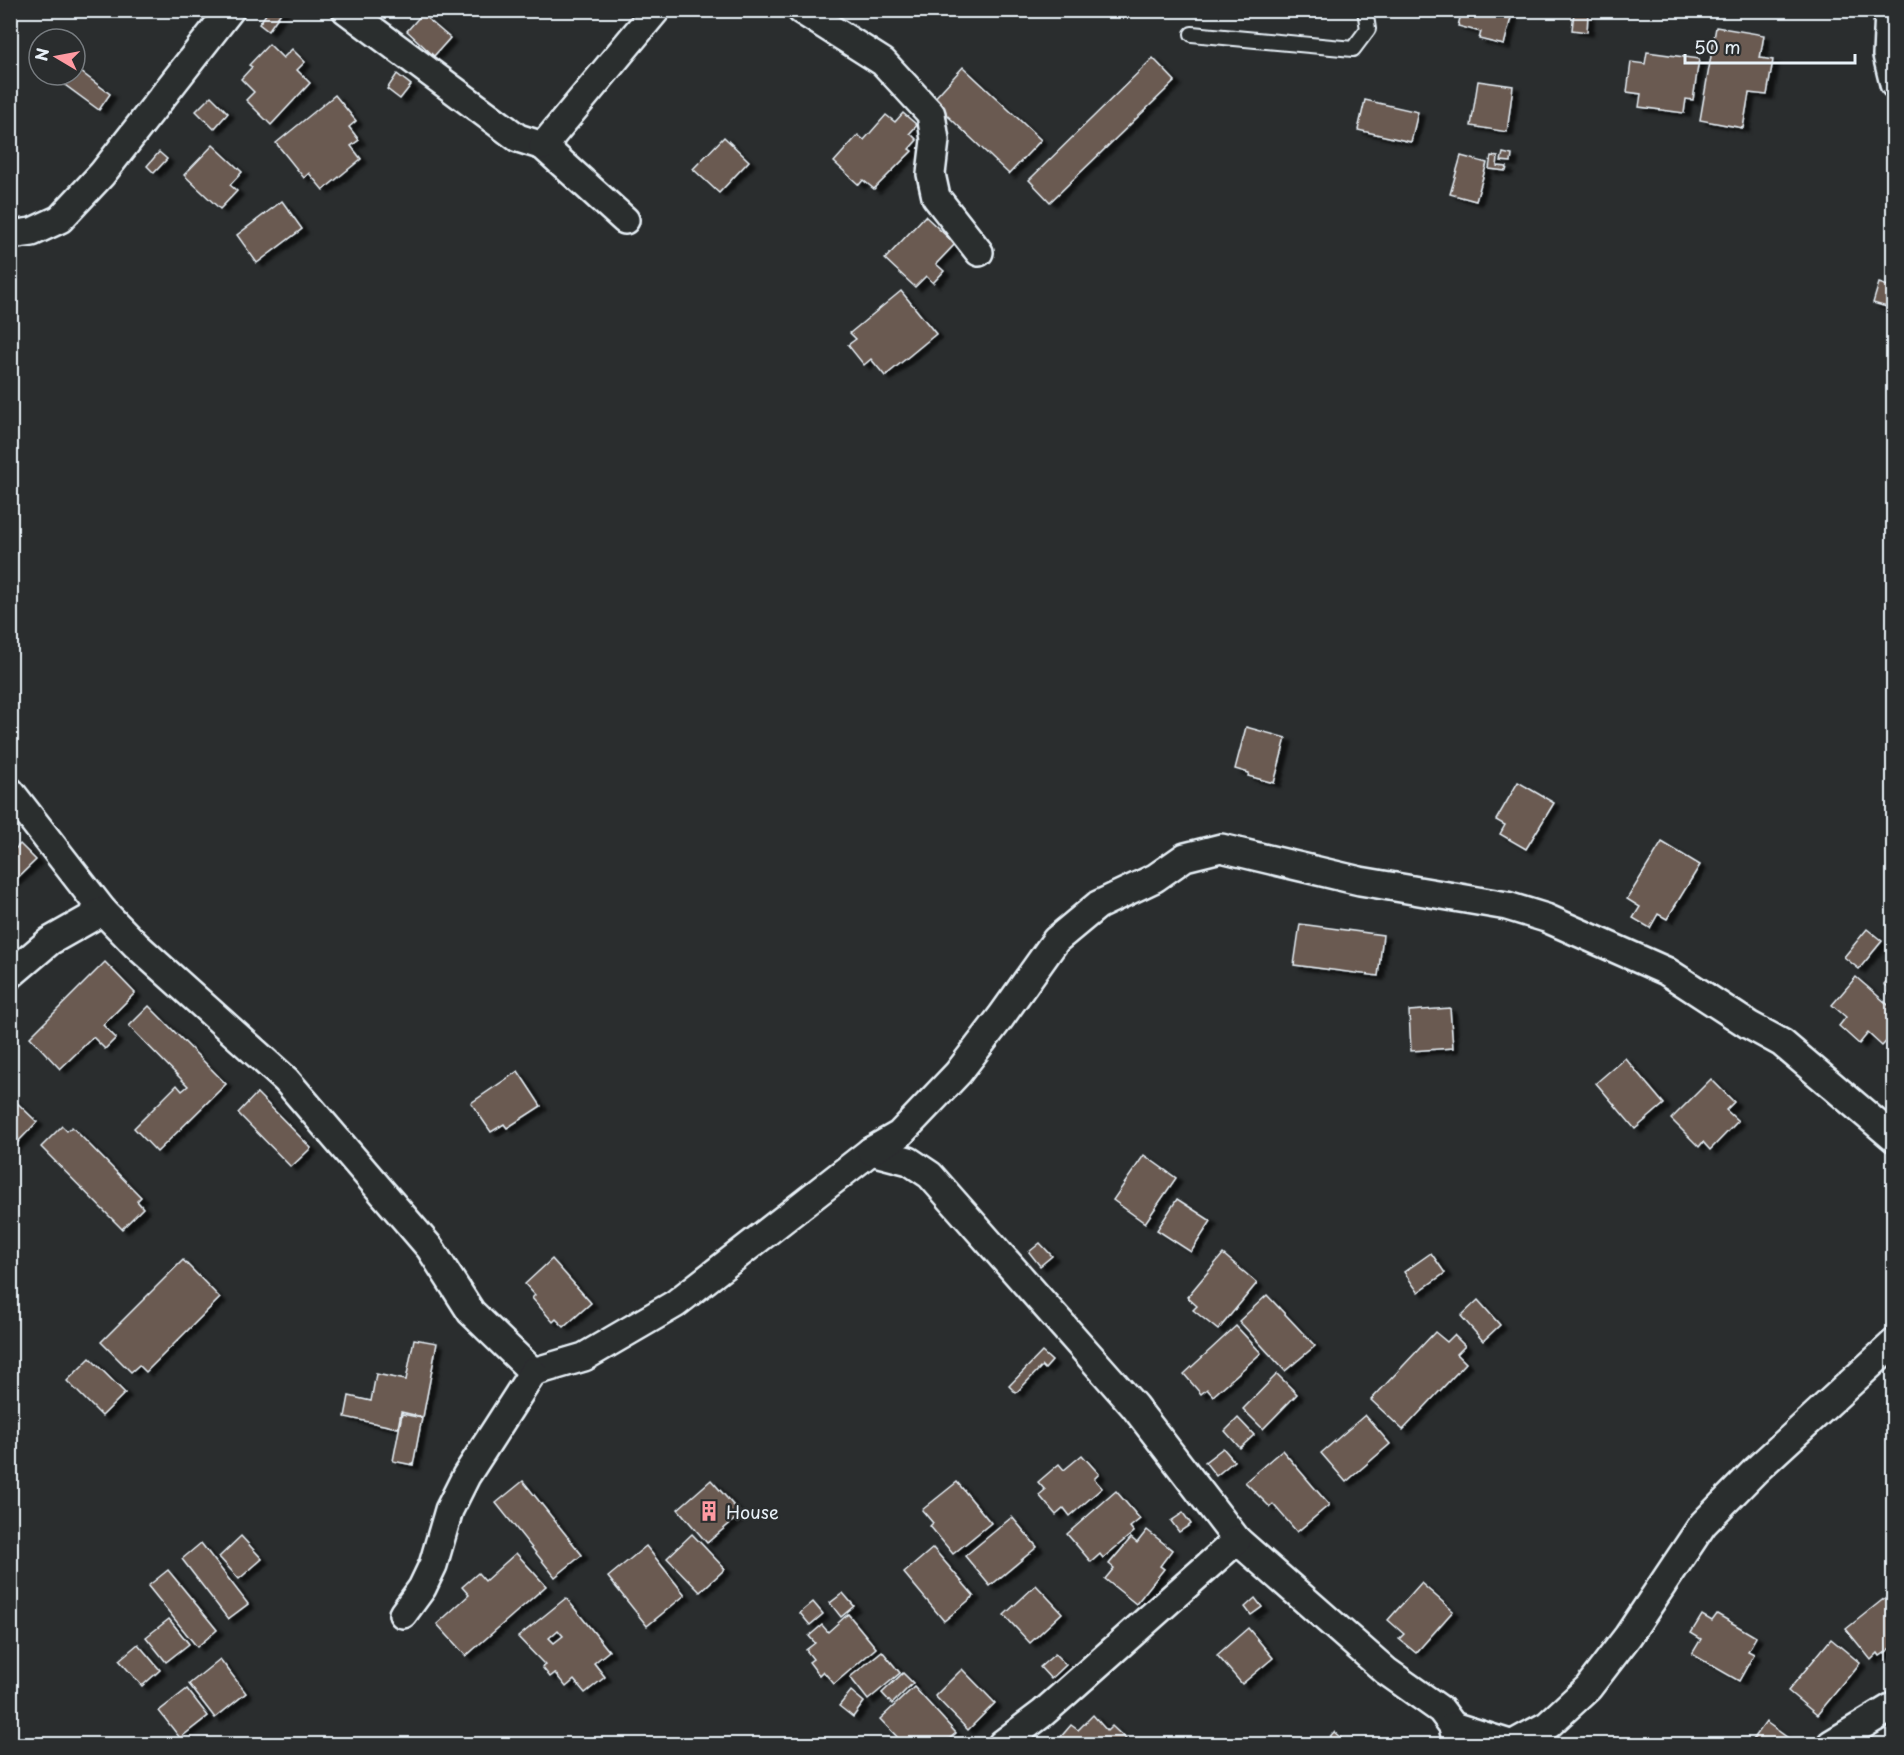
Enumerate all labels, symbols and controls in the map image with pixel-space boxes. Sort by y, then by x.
north arrow [27,27,87,87]
scale bar [1685,27,1854,65]
text: 50 m [1694,33,1741,60]
text: N [28,46,54,63]
place label: House [726,1498,779,1525]
building icon: House [697,1499,721,1523]

